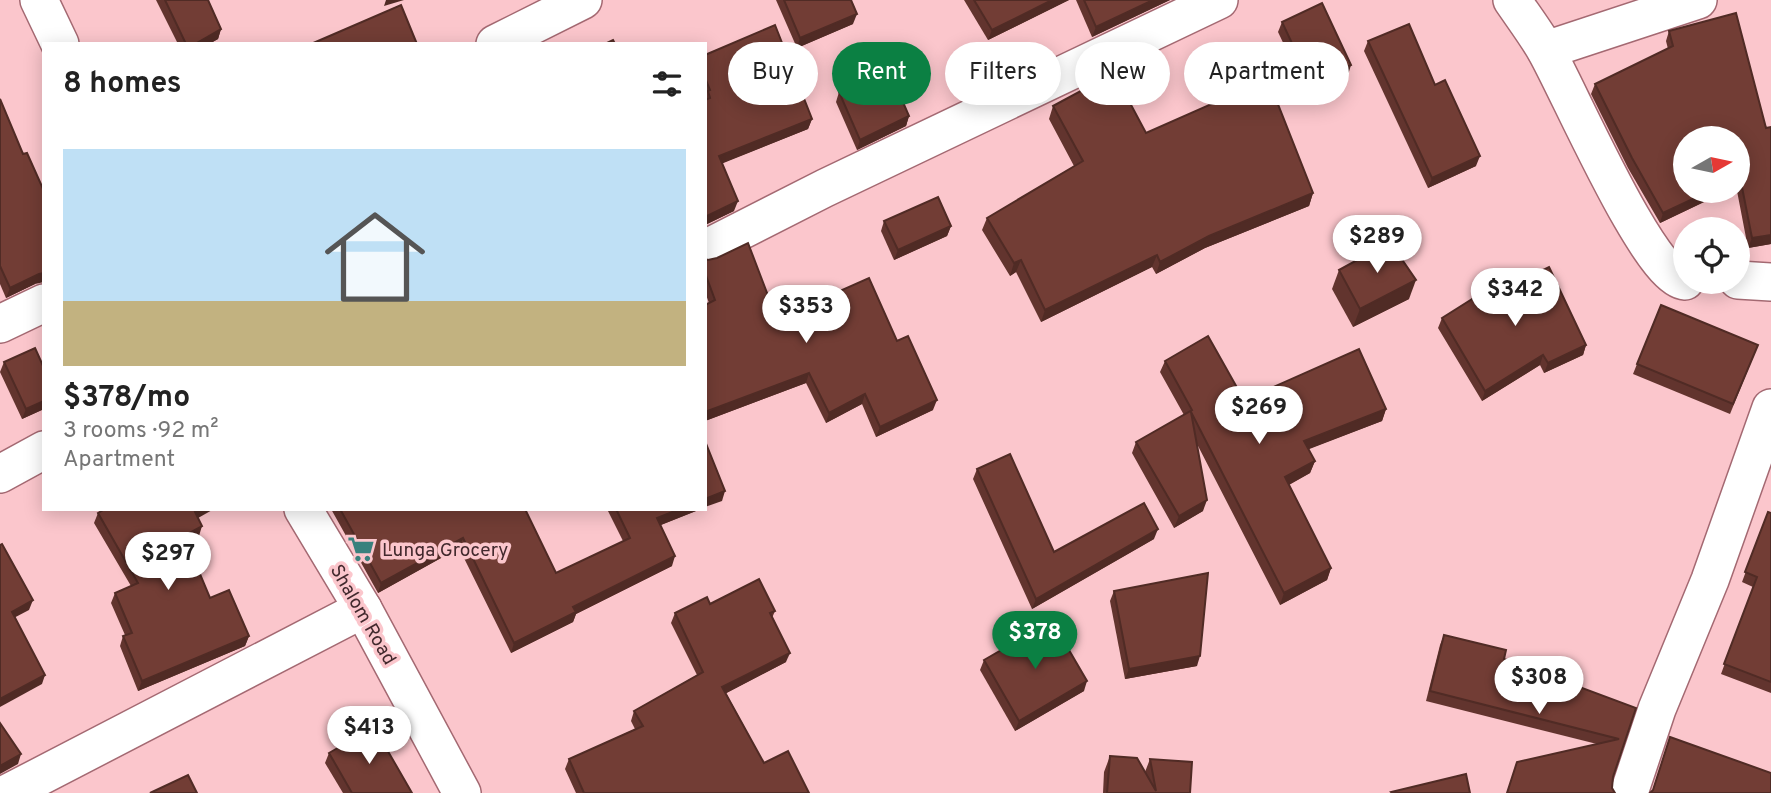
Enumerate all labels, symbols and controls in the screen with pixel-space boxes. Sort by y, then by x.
chip: Buy [728,42,818,105]
chip: Rent [832,42,931,105]
chip: Filters [945,42,1061,105]
chip: New [1075,42,1170,105]
chip: Apartment [1184,42,1349,105]
icon: filters [648,65,686,103]
text: 8 homes [63,66,182,103]
north arrow [1673,126,1750,203]
map controls [1673,126,1750,294]
icon: home [312,194,438,320]
pin: $289 [1336,216,1418,275]
button: locate [1673,217,1750,294]
text: $289 [1349,223,1405,252]
pin: $342 [1474,268,1556,328]
text: $342 [1487,276,1543,305]
pin: $353 [765,286,847,345]
text: $353 [778,293,834,322]
text: $378/mo [63,380,190,417]
pin: $269 [1218,386,1300,446]
text: $269 [1231,394,1287,423]
text: 3 rooms · 92 m² [63,417,219,446]
text: Apartment [63,446,175,475]
pin: $297 [127,532,209,592]
supermarket icon: Lunga Grocery [346,534,376,564]
place label: Lunga Grocery [382,539,508,563]
text: $297 [141,540,195,569]
street label: Shalom Road [324,560,401,670]
pin: $378 [994,612,1076,671]
text: $378 [1008,619,1062,648]
pin: $308 [1498,656,1580,716]
text: $308 [1511,664,1567,693]
pin: $413 [328,706,410,766]
text: $413 [343,714,395,743]

